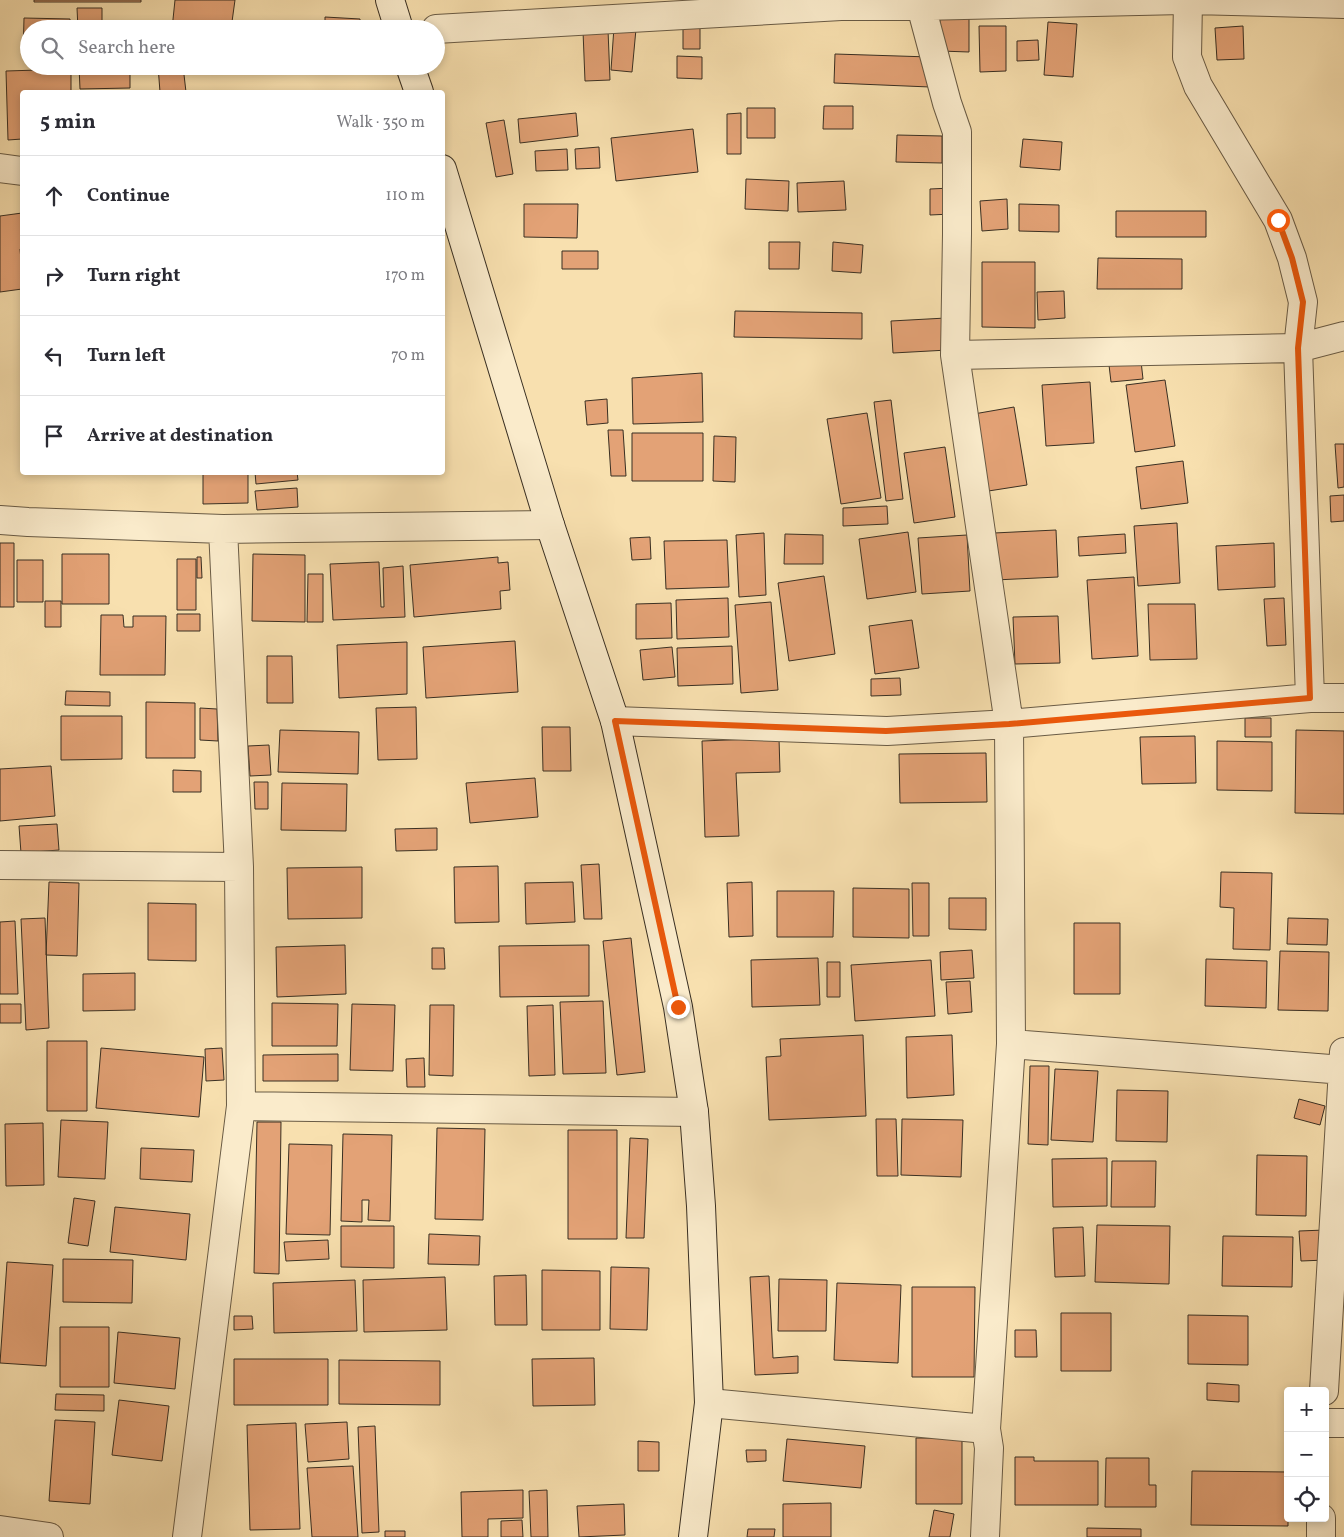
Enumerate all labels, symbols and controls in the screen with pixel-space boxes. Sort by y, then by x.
search box [20,20,445,75]
icon: search [38,34,66,62]
text: Search here [78,35,175,61]
text: 5 min [40,108,96,137]
text: Walk · 350 m [337,112,425,134]
icon: ahead [40,182,68,210]
text: Continue [87,183,170,209]
text: 110 m [386,185,425,207]
route start [1267,209,1290,232]
icon: right [40,262,68,290]
text: Turn right [87,263,180,289]
text: 170 m [385,265,425,287]
icon: left [40,342,68,370]
text: Turn left [87,343,166,369]
text: 70 m [391,345,425,367]
icon: arrive [40,422,68,450]
text: Arrive at destination [87,423,273,449]
route end [667,996,690,1019]
map controls [1284,1387,1329,1522]
button: + [1284,1387,1329,1432]
button: − [1284,1432,1329,1477]
button: locate [1284,1477,1329,1522]

